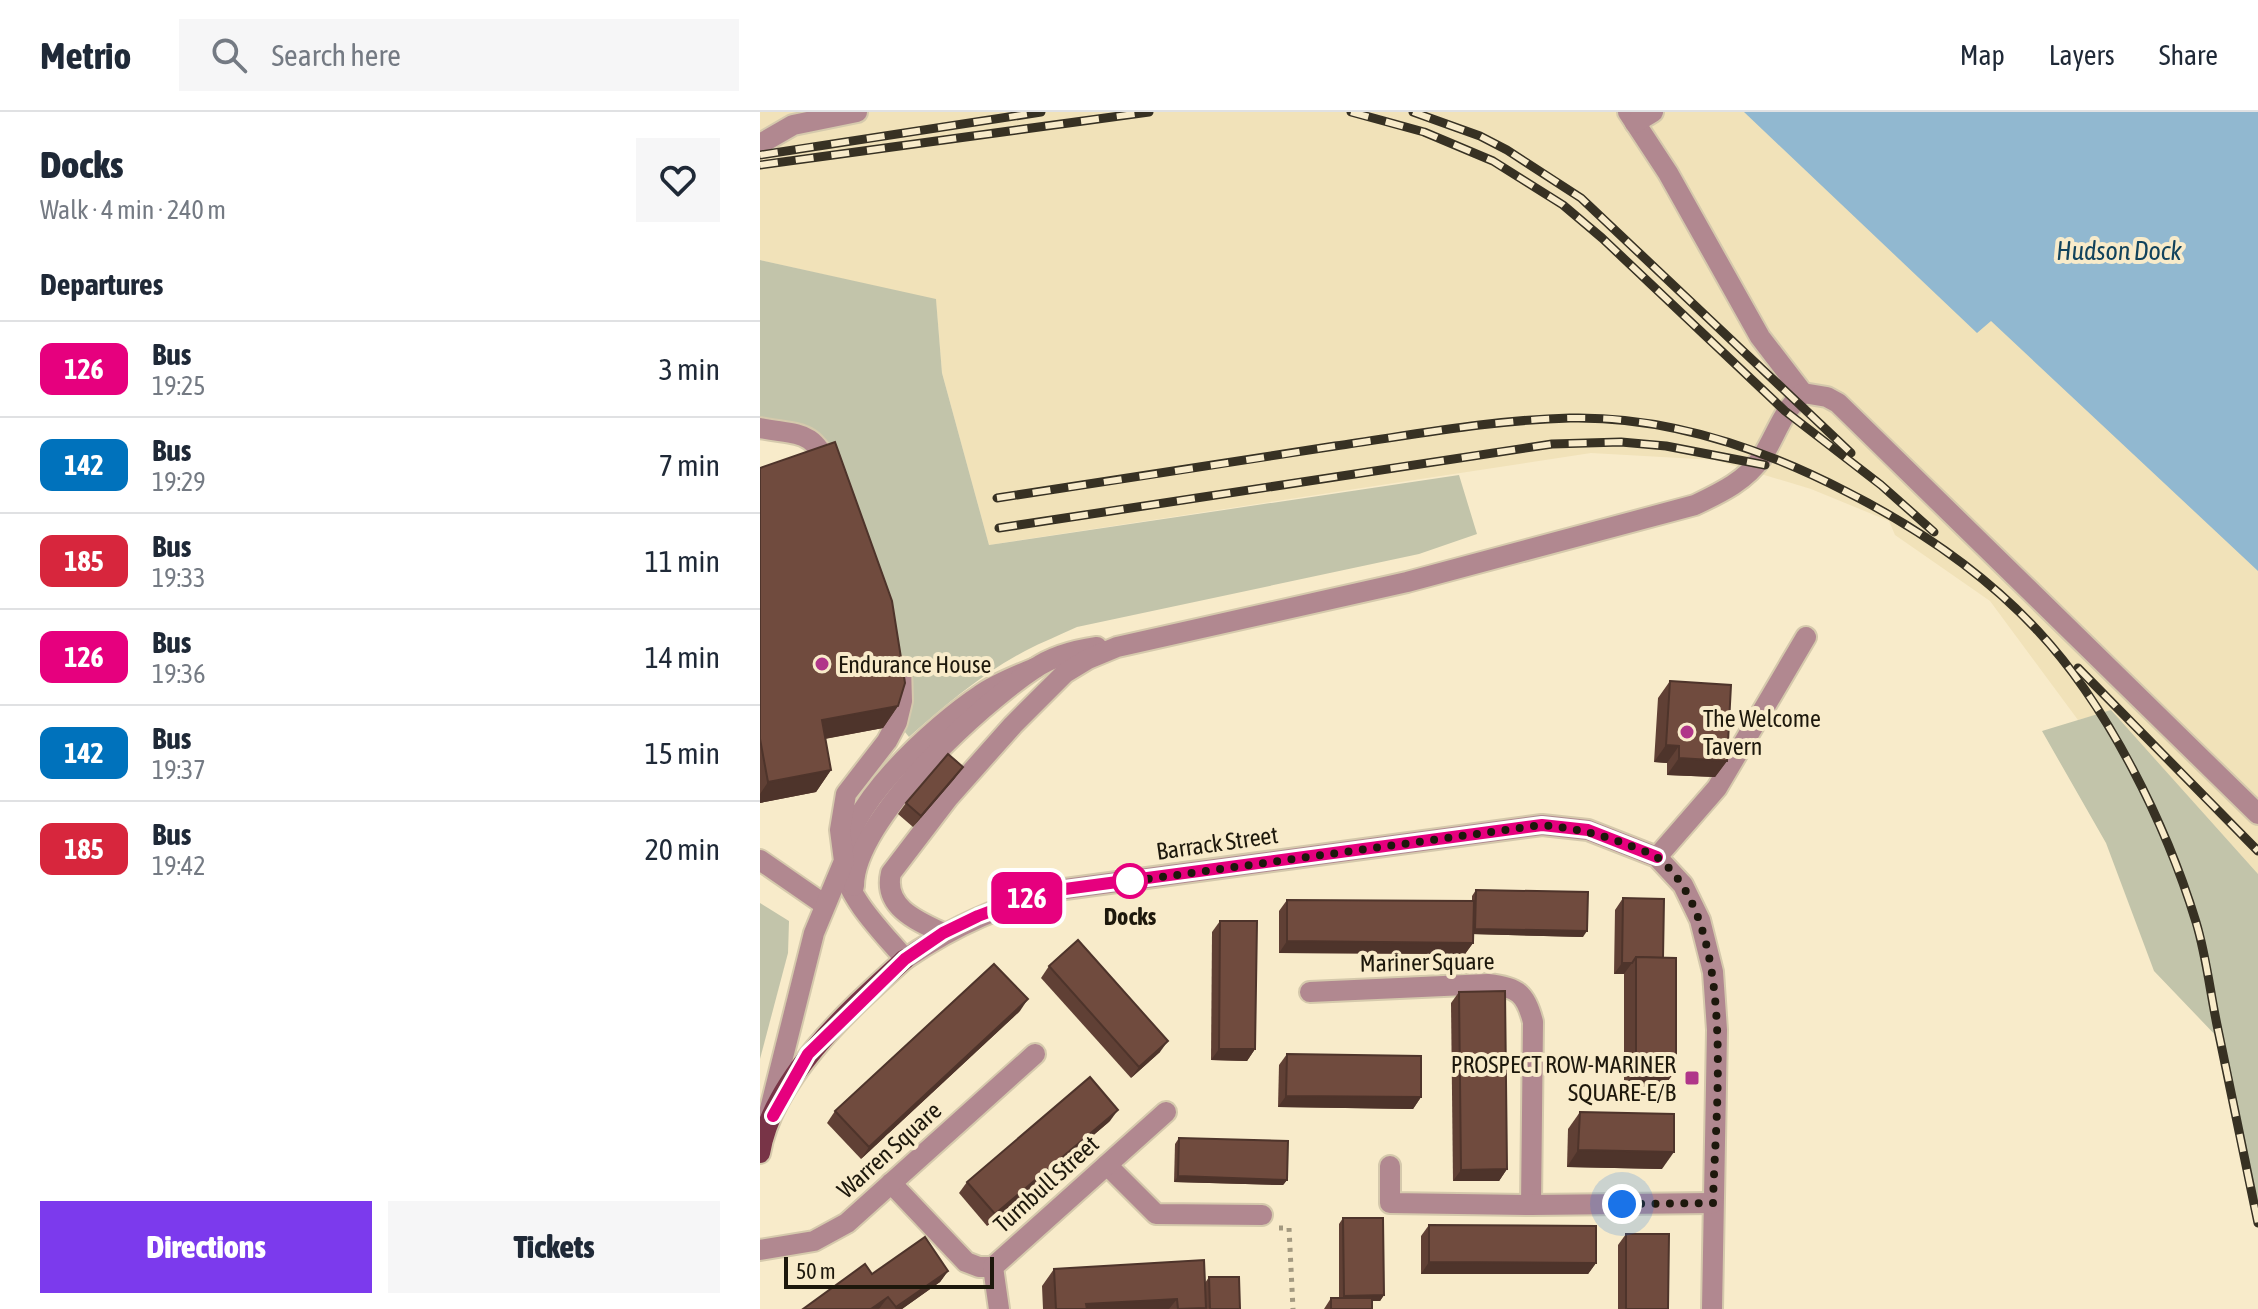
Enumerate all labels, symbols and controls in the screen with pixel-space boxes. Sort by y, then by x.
search box [179,19,739,91]
icon: search [207,33,251,77]
text: Metrio [40,34,131,77]
text: Search here [271,38,401,72]
text: Map [1960,39,2005,71]
text: Layers [2049,39,2115,71]
text: Share [2159,39,2218,71]
button: heart [636,138,720,222]
text: Docks [40,143,123,186]
text: Walk · 4 min · 240 m [40,195,226,225]
water label: Hudson Dock [2056,236,2182,266]
text: Departures [40,267,163,301]
text: Bus [152,337,191,371]
text: 3 min [659,352,720,386]
text: 126 [64,353,104,385]
text: 19:25 [152,371,206,401]
text: Bus [152,433,191,467]
text: 7 min [659,448,720,482]
text: 142 [64,449,104,481]
text: 19:29 [152,467,206,497]
text: Bus [152,529,191,563]
text: 11 min [645,544,720,578]
text: 185 [64,545,104,577]
text: 19:33 [152,563,206,593]
text: Bus [152,625,191,659]
text: 14 min [645,640,720,674]
text: 126 [64,641,104,673]
place label: Endurance House [838,651,991,678]
marker: Endurance House [813,655,831,673]
text: 19:36 [152,659,206,689]
place label: The Welcome Tavern [1703,705,1821,760]
text: Bus [152,721,191,755]
marker: The Welcome Tavern [1678,723,1696,741]
text: 15 min [645,736,720,770]
text: 142 [64,737,104,769]
text: 19:37 [152,755,206,785]
text: Bus [152,817,191,851]
street label: Barrack Street [1154,821,1280,865]
text: 20 min [645,832,720,866]
text: 185 [64,833,104,865]
text: 19:42 [152,851,206,881]
marker: Docks [1113,864,1147,898]
line badge: 126 [981,872,1073,924]
text: 126 [1007,882,1047,914]
place label: Docks [1104,903,1157,930]
street label: Mariner Square [1359,947,1495,977]
place label: PROSPECT ROW-MARINER SQUARE-E/B [1451,1051,1677,1106]
marker: PROSPECT ROW-MARINER SQUARE-E/B [1683,1069,1701,1087]
street label: Warren Square [832,1096,946,1204]
street label: Turnbull Street [988,1130,1104,1238]
your location [1602,1184,1642,1224]
button: Directions [40,1201,372,1293]
button: Tickets [388,1201,720,1293]
scale bar [784,1253,994,1289]
text: 50 m [796,1258,836,1284]

